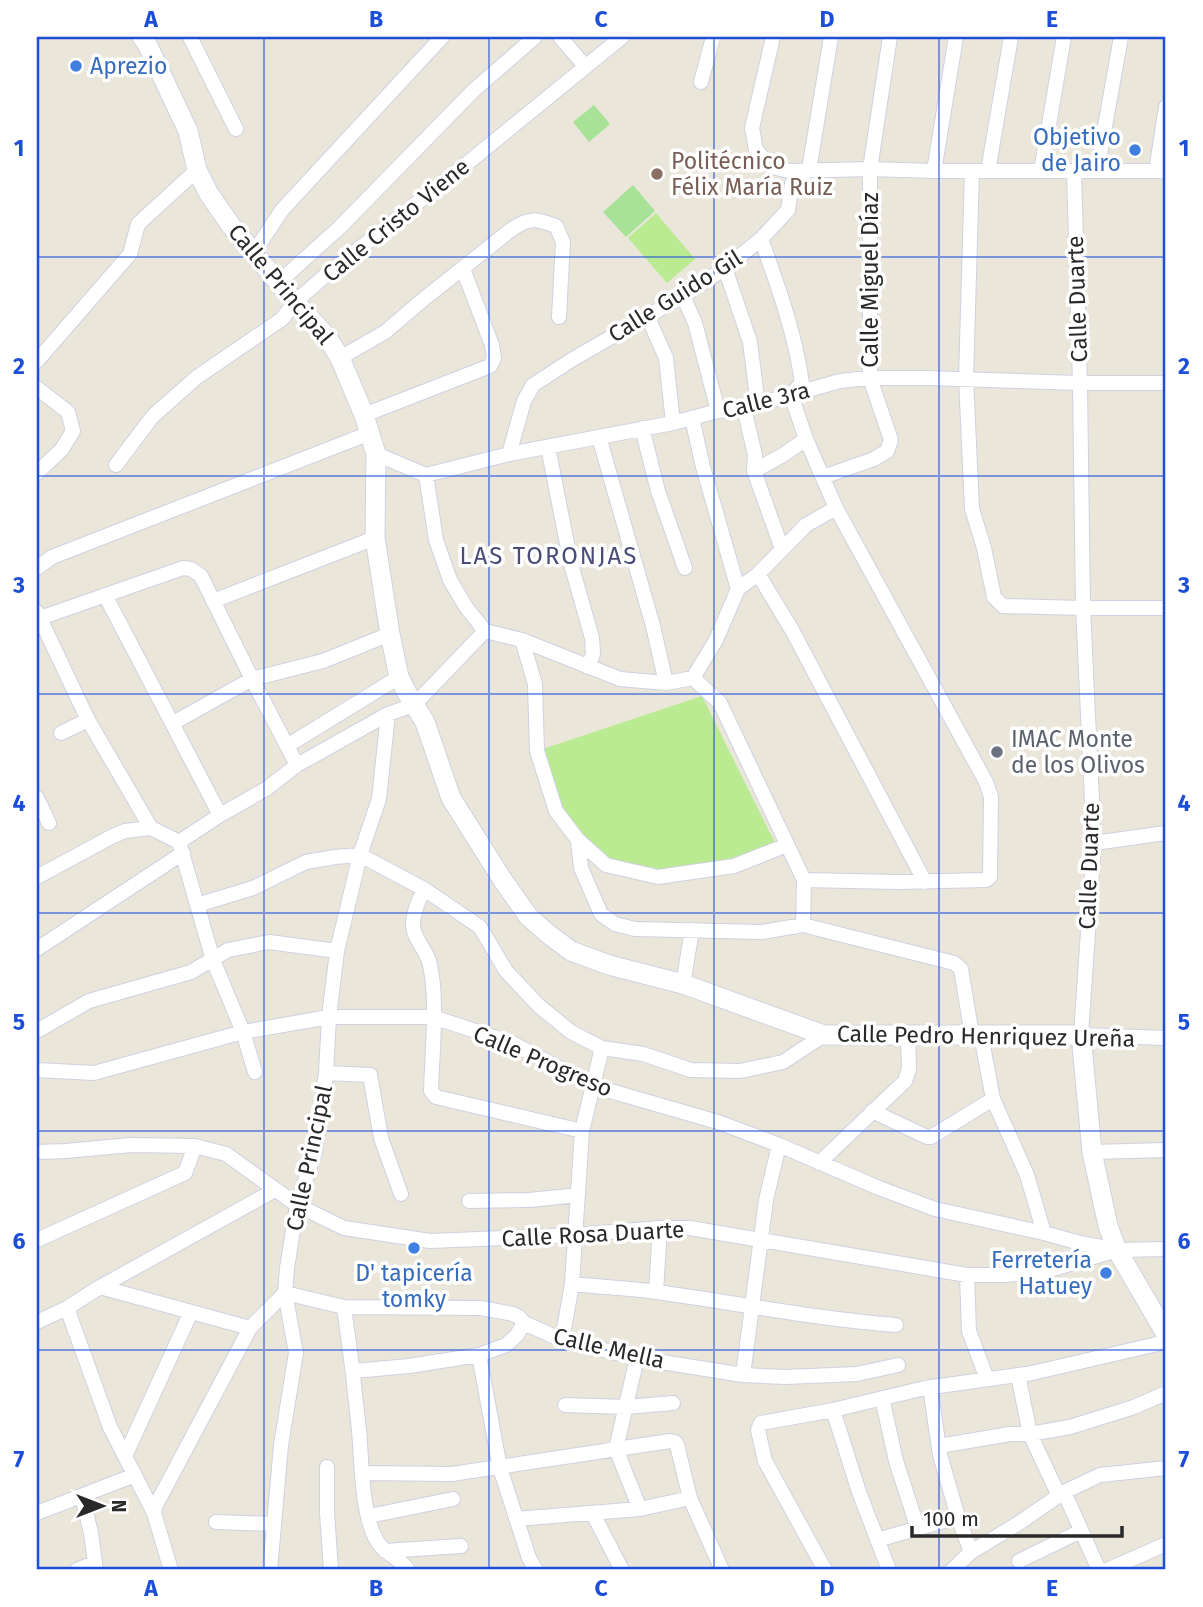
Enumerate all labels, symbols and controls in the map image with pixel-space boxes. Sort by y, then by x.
text: A [143,5,158,33]
text: B [369,5,383,33]
text: C [594,5,608,33]
text: D [820,5,835,33]
text: E [1046,5,1058,33]
place label: Aprezio [90,52,167,80]
marker: Aprezio [68,58,84,74]
place label: Objetivo de Jairo [1033,123,1121,177]
text: 1 [14,134,24,162]
text: 1 [1179,134,1189,162]
marker: Objetivo de Jairo [1127,142,1143,158]
place label: Politécnico Félix María Ruiz [671,147,833,201]
street label: Calle Cristo Viene [317,152,475,288]
marker: Politécnico Félix María Ruiz [649,166,665,182]
street label: Calle Miguel Díaz [856,192,884,368]
street label: Calle Principal [223,218,340,350]
street label: Calle Duarte [1061,235,1093,363]
street label: Calle Guido Gil [603,244,747,348]
text: 2 [13,352,25,380]
text: 2 [1178,352,1190,380]
street label: Calle 3ra [719,376,813,424]
district label: LAS TORONJAS [460,542,638,570]
text: 3 [12,571,25,599]
text: 3 [1177,571,1190,599]
place label: IMAC Monte de los Olivos [1011,725,1145,779]
marker: IMAC Monte de los Olivos [989,744,1005,760]
text: 4 [13,789,26,817]
text: 4 [1178,789,1191,817]
street label: Calle Duarte [1073,802,1105,930]
text: 5 [13,1008,25,1036]
text: 5 [1178,1008,1190,1036]
street label: Calle Progreso [469,1019,617,1103]
street label: Calle Pedro Henriquez Ureña [837,1019,1135,1053]
street label: Calle Principal [280,1082,338,1234]
street label: Calle Rosa Duarte [501,1215,685,1253]
text: 6 [13,1227,26,1255]
text: 6 [1178,1227,1191,1255]
marker: D' tapicería tomky [406,1240,422,1256]
place label: Ferretería Hatuey [991,1246,1093,1300]
place label: D' tapicería tomky [355,1259,473,1313]
marker: Ferretería Hatuey [1098,1265,1114,1281]
street label: Calle Mella [551,1322,667,1374]
text: 7 [14,1445,25,1473]
text: 7 [1179,1445,1190,1473]
north arrow [66,1470,136,1540]
scale bar [912,1495,1122,1539]
text: N [107,1500,130,1512]
text: 100 m [923,1506,979,1532]
text: A [143,1574,158,1602]
text: B [369,1574,383,1602]
text: C [594,1574,608,1602]
text: D [820,1574,835,1602]
text: E [1046,1574,1058,1602]

